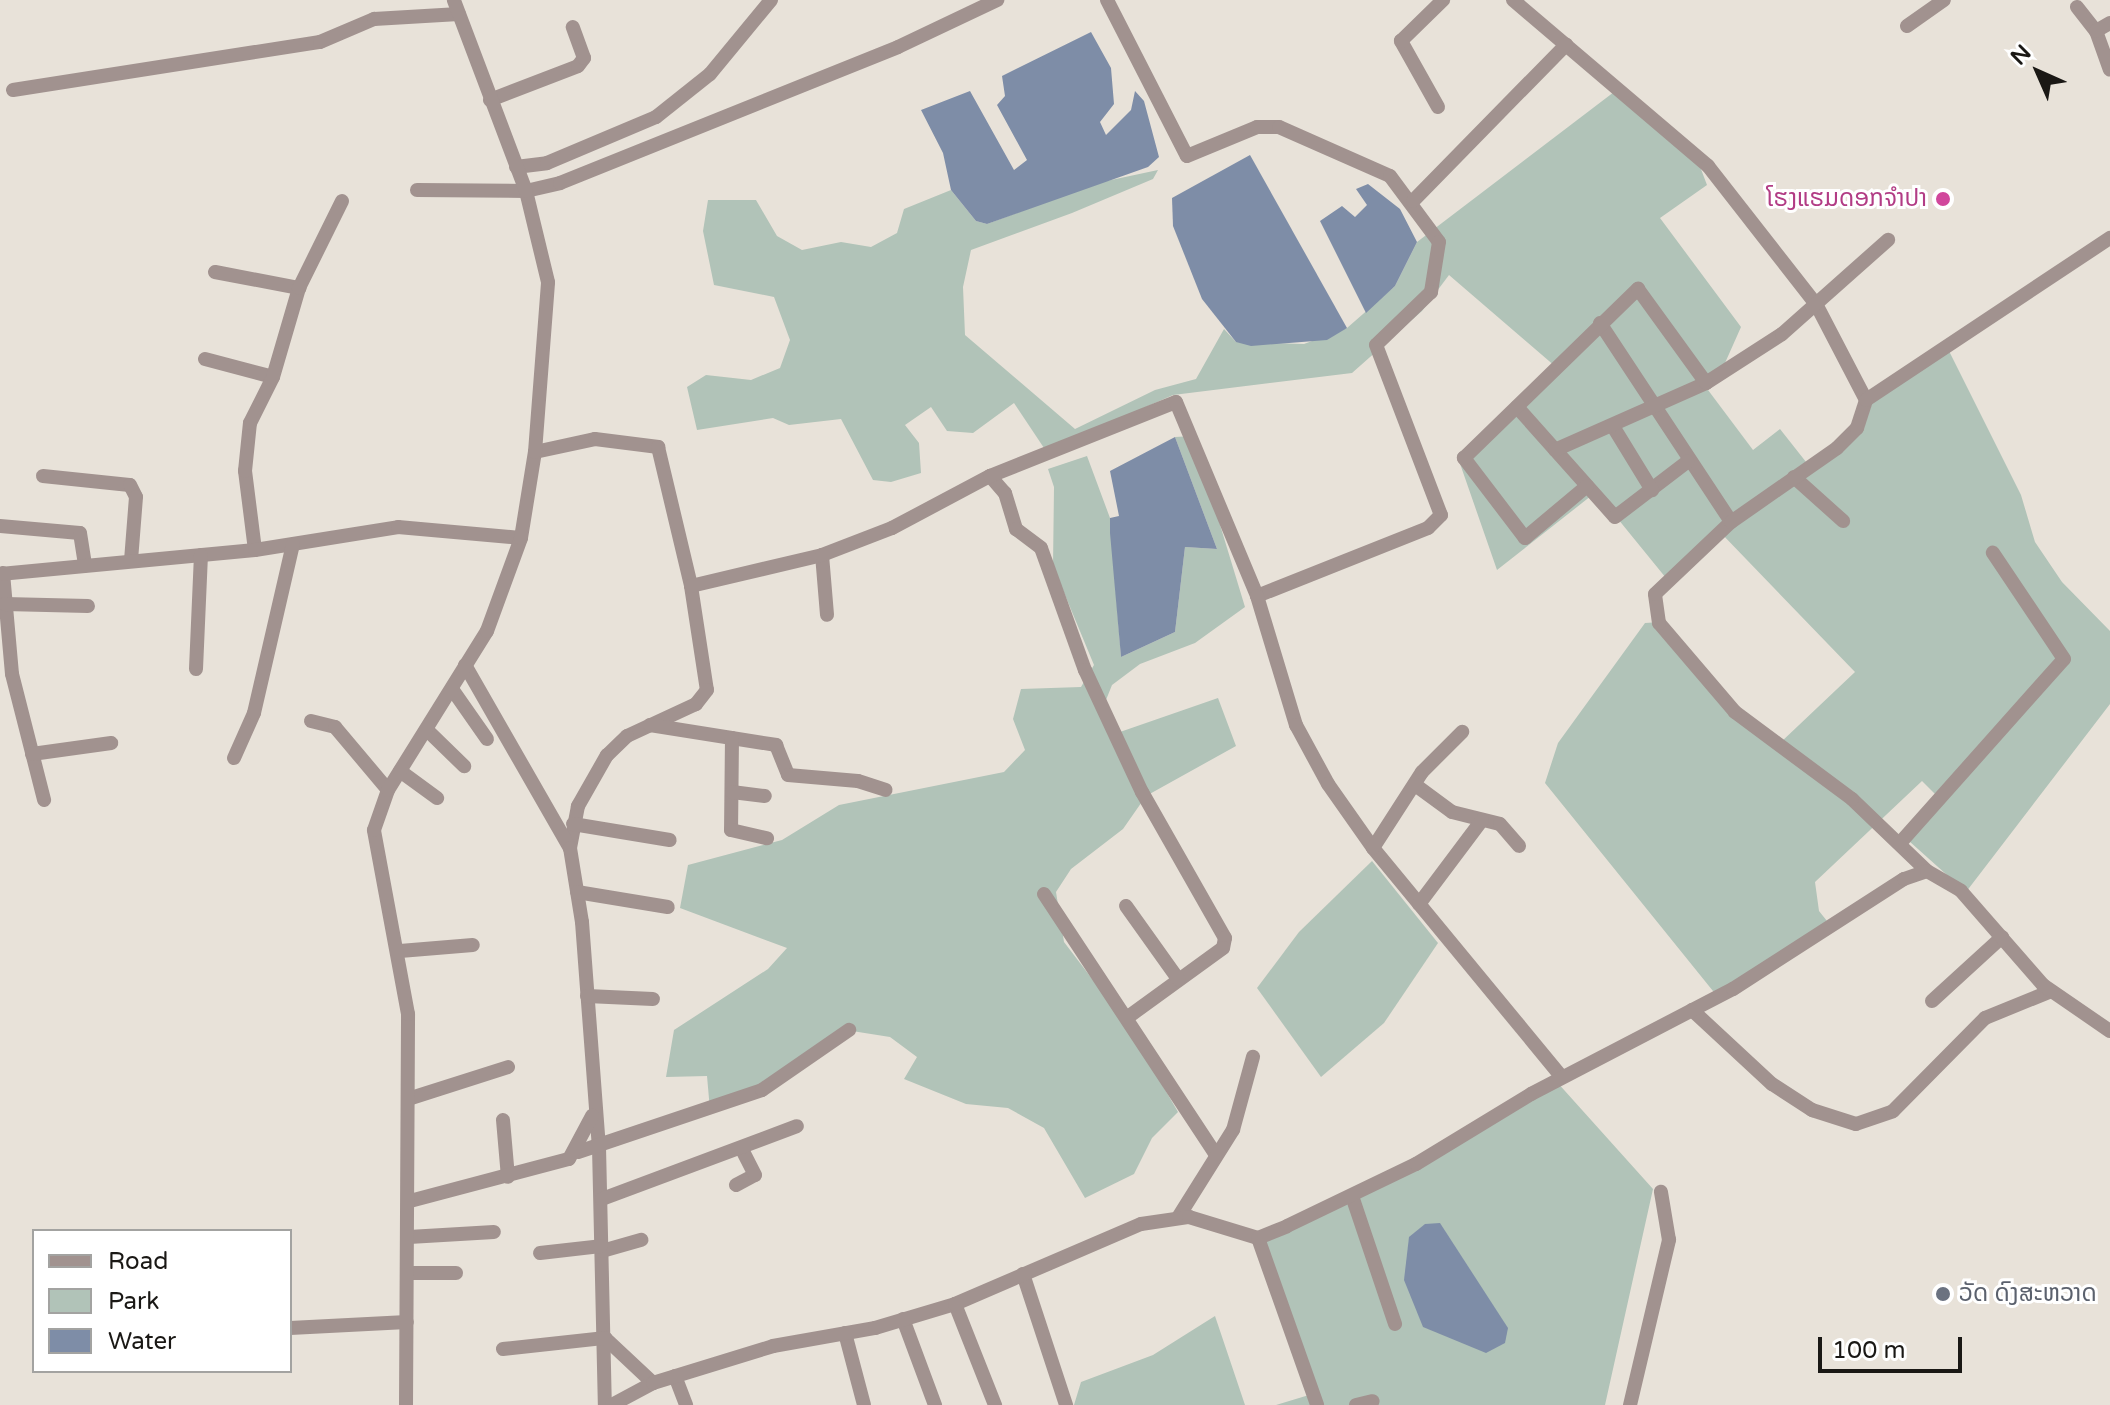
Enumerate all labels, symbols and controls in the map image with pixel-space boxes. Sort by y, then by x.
north arrow [1998,32,2078,112]
text: N [2006,40,2036,70]
place label: ໂຮງແຮມດອກຈຳປາ [1767,185,1927,213]
marker: ໂຮງແຮມດອກຈຳປາ [1934,190,1952,208]
legend [32,1229,292,1373]
text: Road [108,1247,168,1276]
place label: ວັດ ດົງສະຫວາດ [1959,1280,2097,1308]
marker: ວັດ ດົງສະຫວາດ [1934,1285,1952,1303]
text: Park [108,1287,159,1316]
scale bar [1822,1321,1966,1371]
text: Water [108,1327,176,1356]
text: 100 m [1832,1336,1906,1365]

